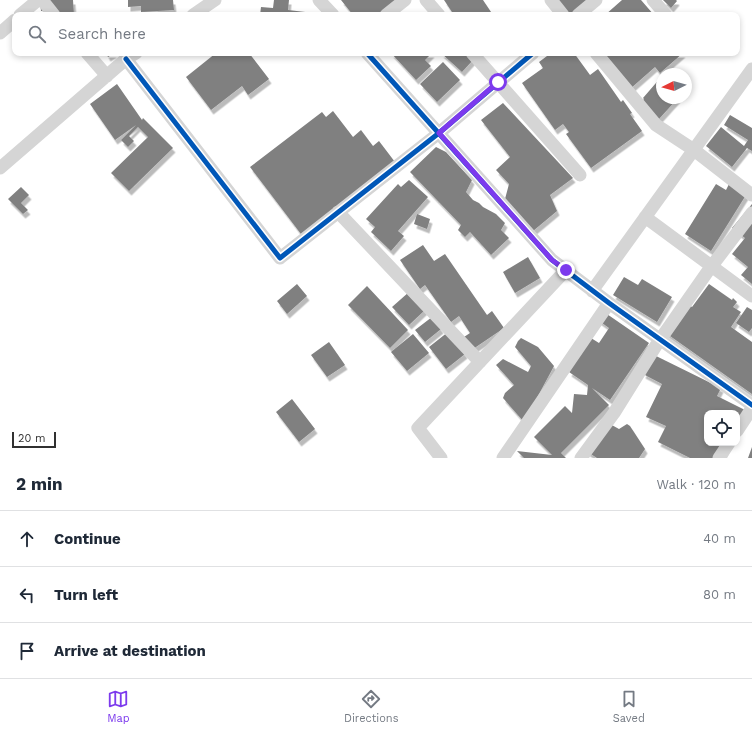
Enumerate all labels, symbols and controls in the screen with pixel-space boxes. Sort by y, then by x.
search box [12,12,740,56]
icon: search [26,23,48,45]
text: Search here [58,25,146,43]
north arrow [656,68,692,104]
route start [489,73,507,91]
route end [557,261,575,279]
map controls [704,410,740,446]
button: locate [704,410,740,446]
scale bar [12,430,56,449]
text: 20 m [18,432,46,445]
text: 2 min [16,474,62,494]
text: Walk · 120 m [657,477,736,492]
icon: ahead [16,528,38,550]
text: Continue [54,530,121,548]
text: 40 m [703,531,736,546]
icon: left [16,584,38,606]
text: Turn left [54,586,118,604]
text: 80 m [703,587,736,602]
icon: arrive [16,640,38,662]
text: Arrive at destination [54,642,206,660]
tab: Map [107,688,130,725]
tab: Directions [344,688,398,725]
tab: Saved [613,688,645,725]

